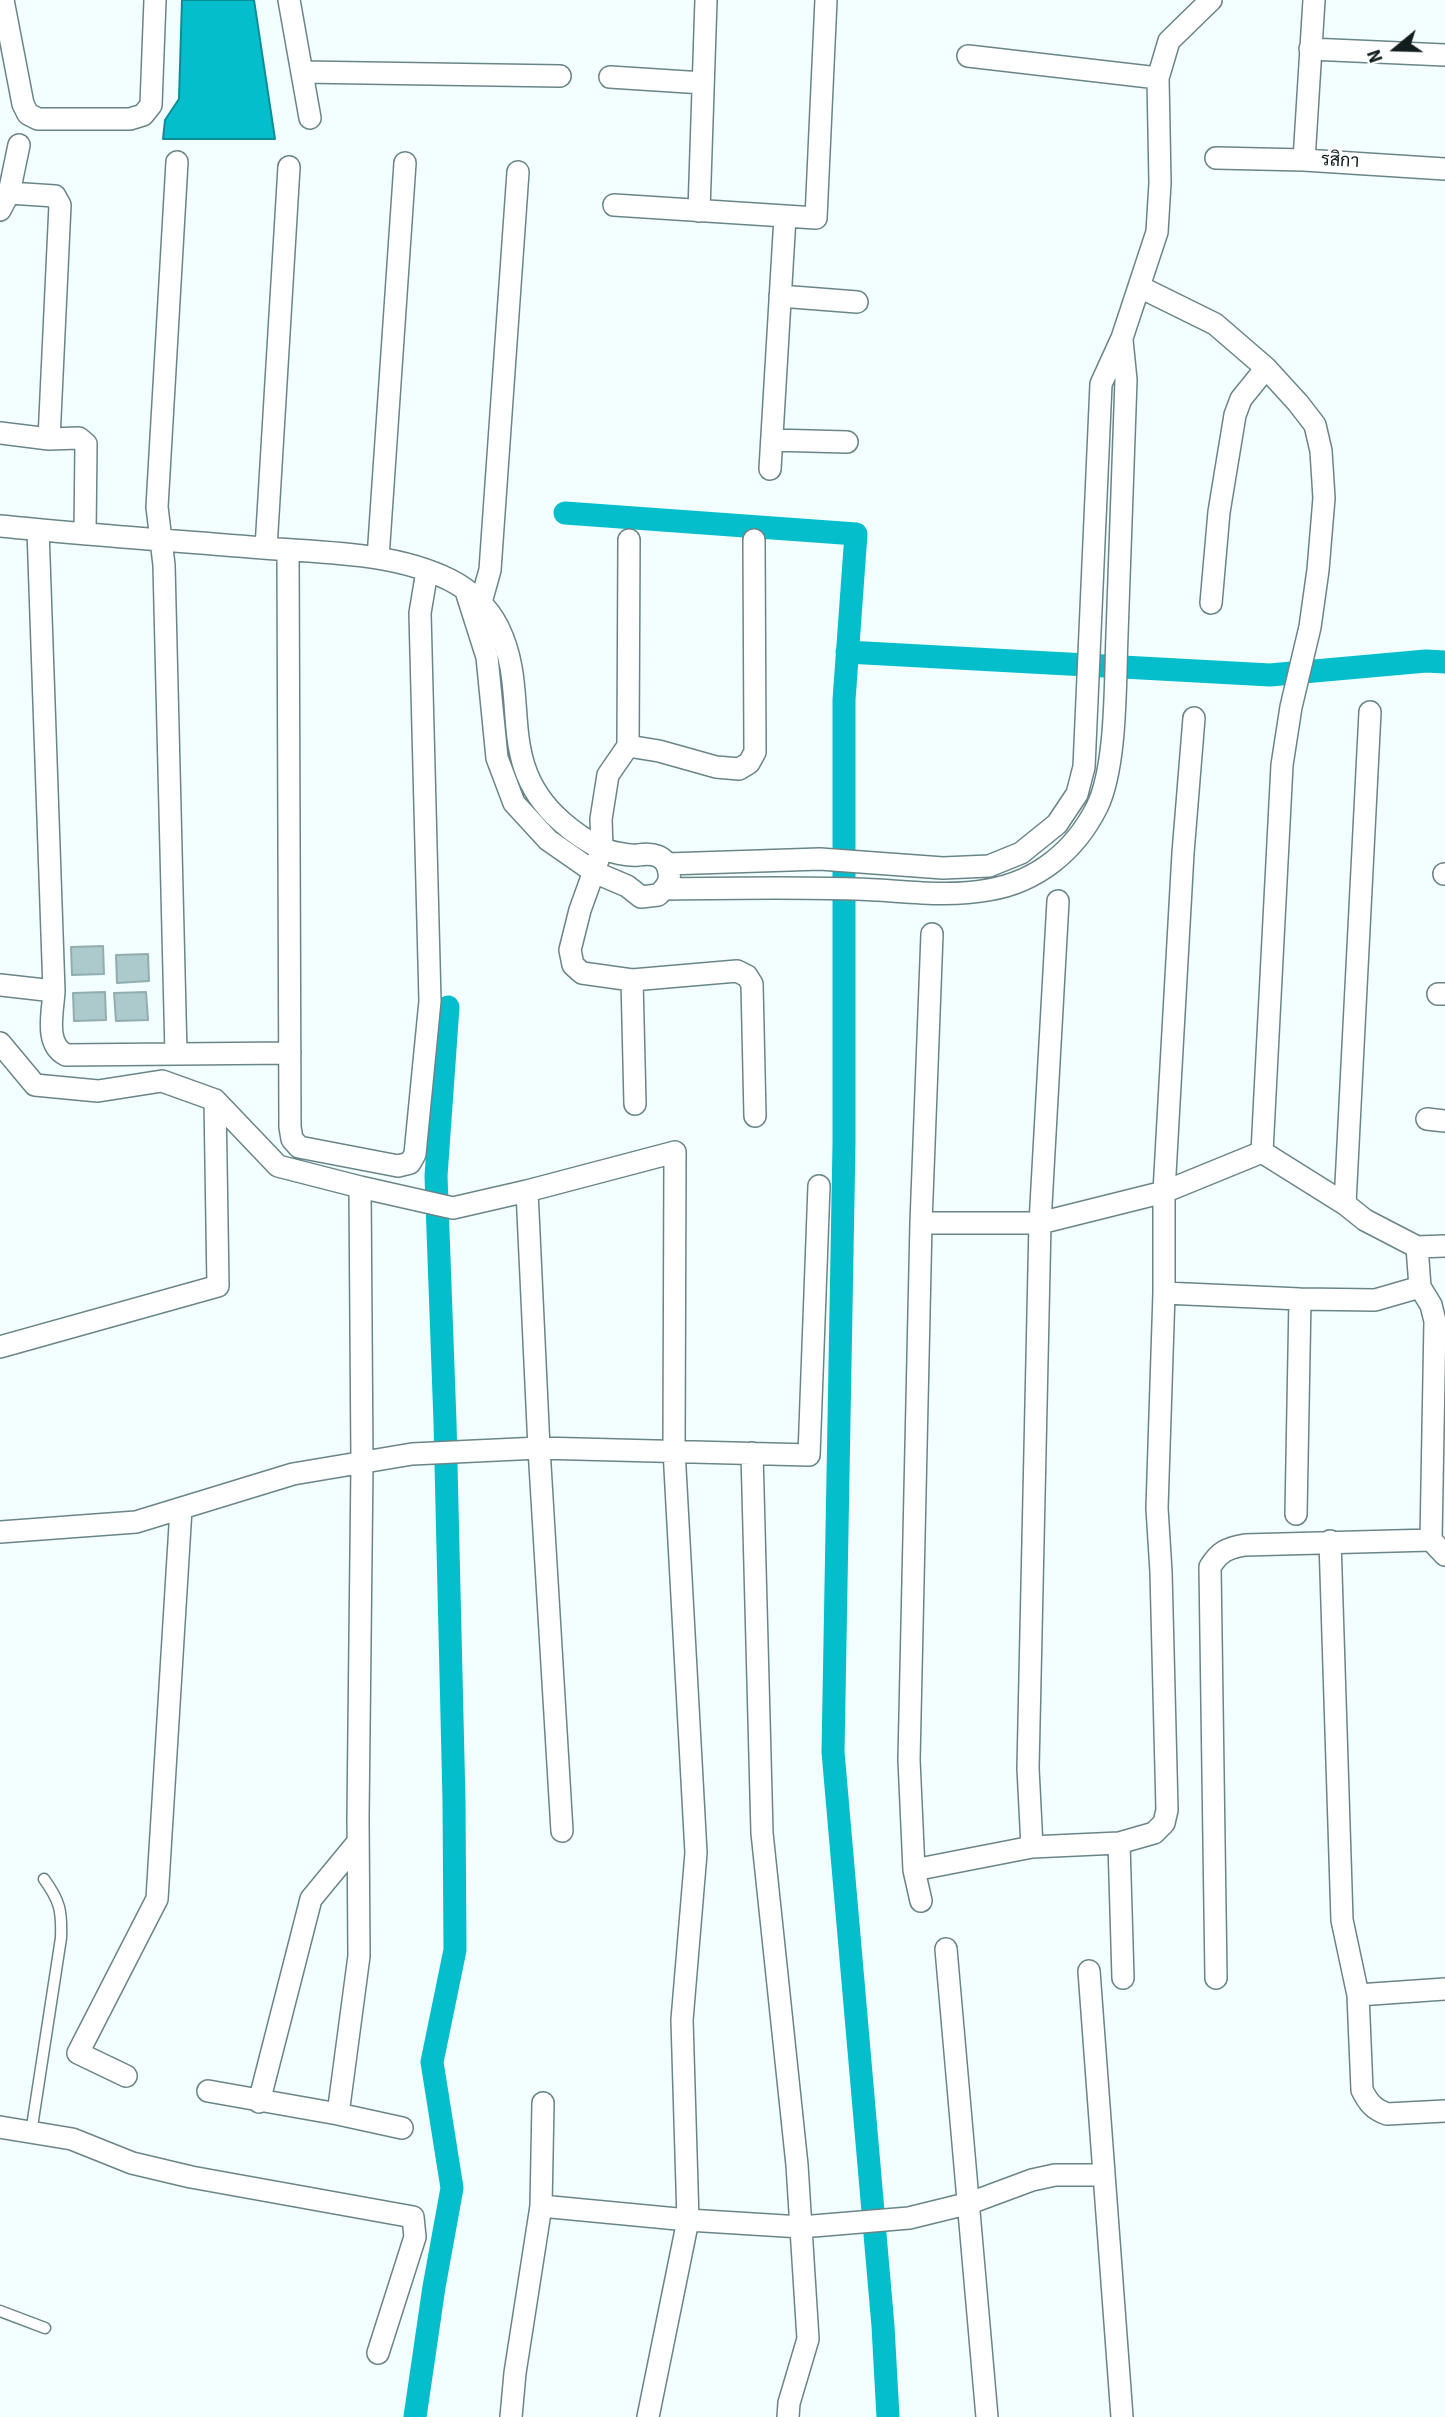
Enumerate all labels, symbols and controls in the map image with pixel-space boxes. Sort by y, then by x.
north arrow [1361,14,1431,84]
text: N [1361,46,1390,66]
street label: รสิกา [1320,150,1360,174]

